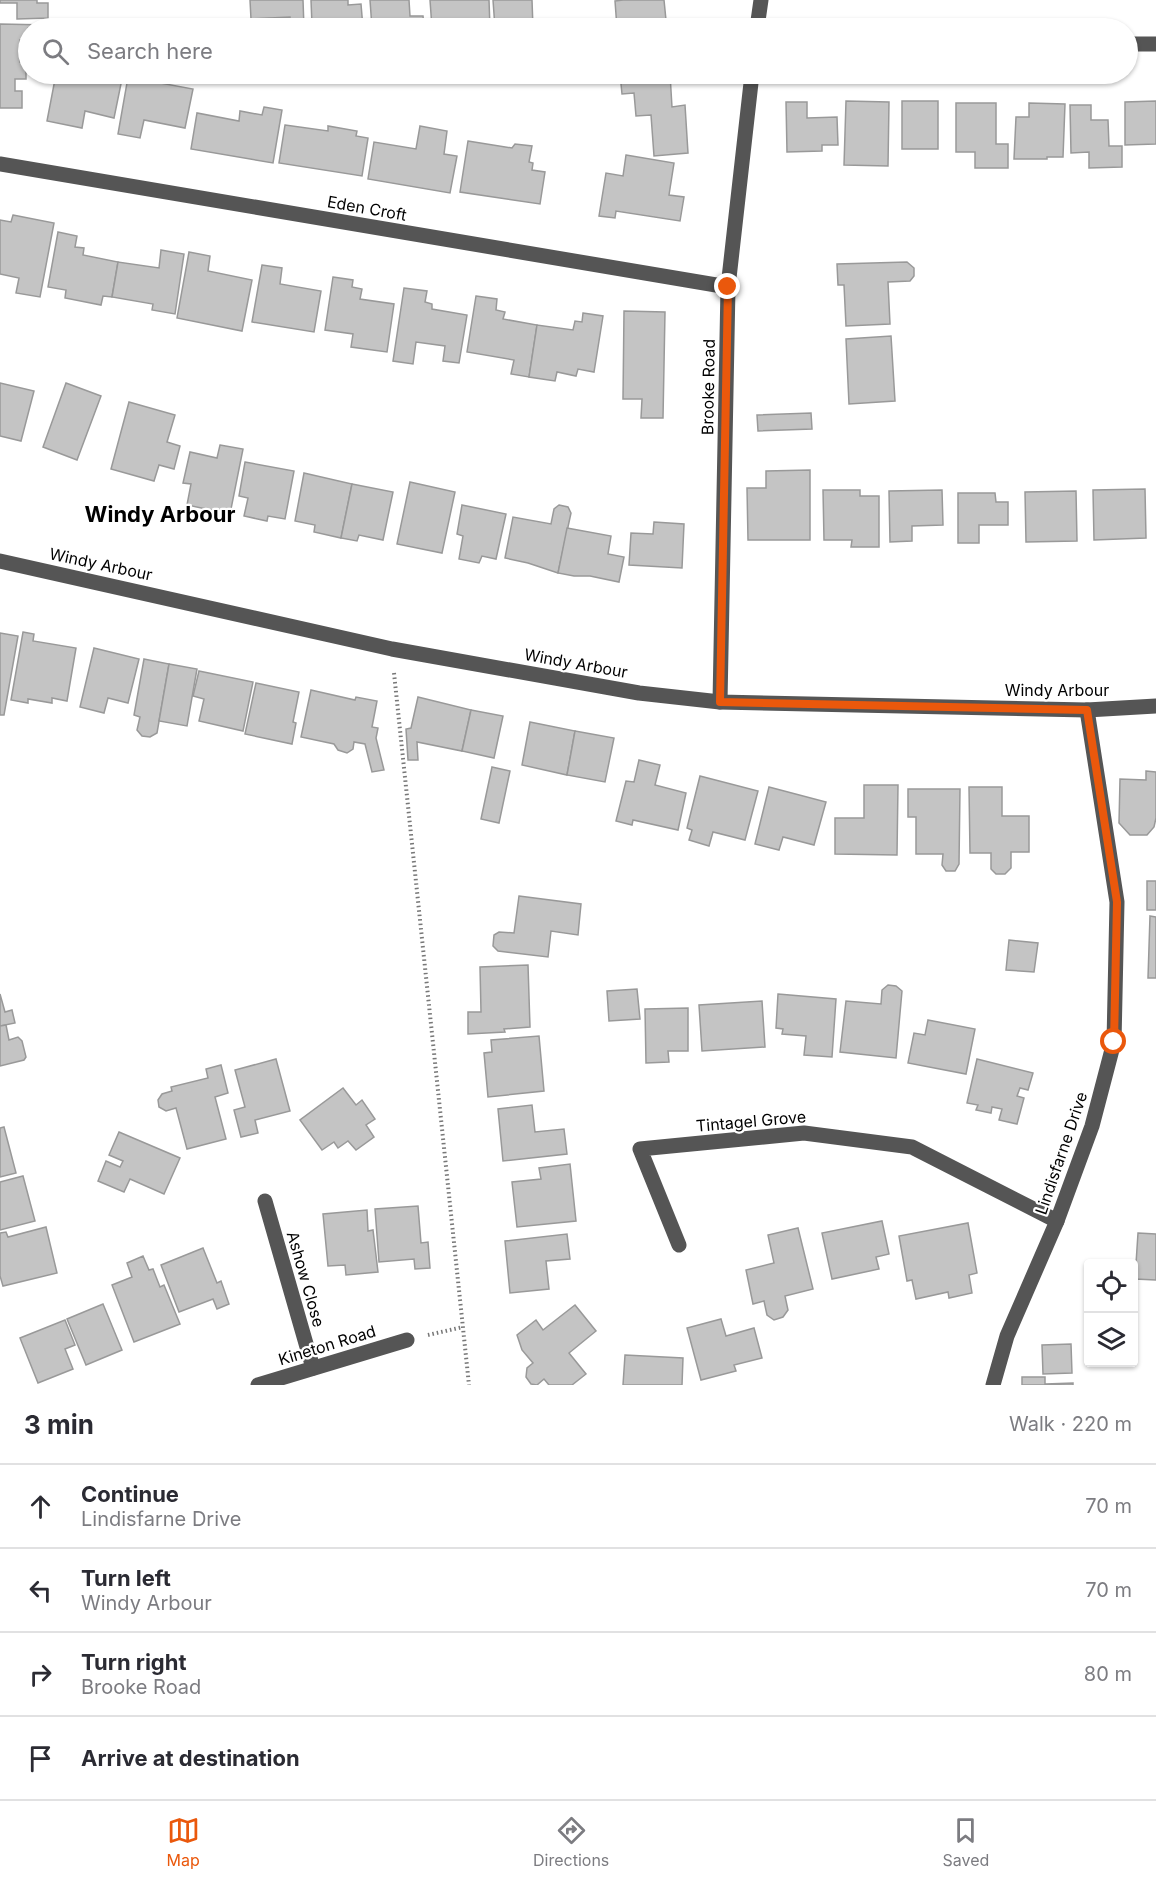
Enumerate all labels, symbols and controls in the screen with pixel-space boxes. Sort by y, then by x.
search box [18,18,1138,84]
icon: search [39,35,72,68]
text: Search here [87,38,213,64]
street label: Eden Croft [326,191,408,225]
route end [714,273,740,299]
street label: Brooke Road [697,339,719,435]
district label: Windy Arbour [85,501,235,527]
street label: Windy Arbour [48,543,154,585]
street label: Windy Arbour [523,644,629,682]
street label: Windy Arbour [1005,680,1109,700]
route start [1100,1028,1126,1054]
street label: Lindisfarne Drive [1031,1089,1091,1217]
street label: Tintagel Grove [695,1106,807,1136]
street label: Ashow Close [283,1229,329,1329]
map controls [1084,1259,1138,1367]
button: locate [1084,1259,1138,1313]
button: layers [1084,1313,1138,1367]
street label: Kineton Road [276,1321,378,1369]
text: 3 min [24,1409,94,1440]
text: Walk · 220 m [1009,1412,1132,1436]
text: Continue [81,1481,179,1507]
icon: ahead [24,1490,57,1523]
text: 70 m [1085,1494,1132,1518]
text: Lindisfarne Drive [81,1507,242,1531]
text: Turn left [81,1565,171,1591]
icon: left [24,1574,57,1607]
text: 70 m [1085,1578,1132,1602]
text: Windy Arbour [81,1591,212,1615]
text: Turn right [81,1649,187,1675]
icon: right [24,1658,57,1691]
text: 80 m [1084,1662,1132,1686]
text: Brooke Road [81,1675,201,1699]
icon: arrive [24,1742,57,1775]
text: Arrive at destination [81,1745,300,1771]
tab: Map [167,1814,200,1870]
tab: Directions [533,1814,609,1870]
tab: Saved [943,1814,989,1870]

